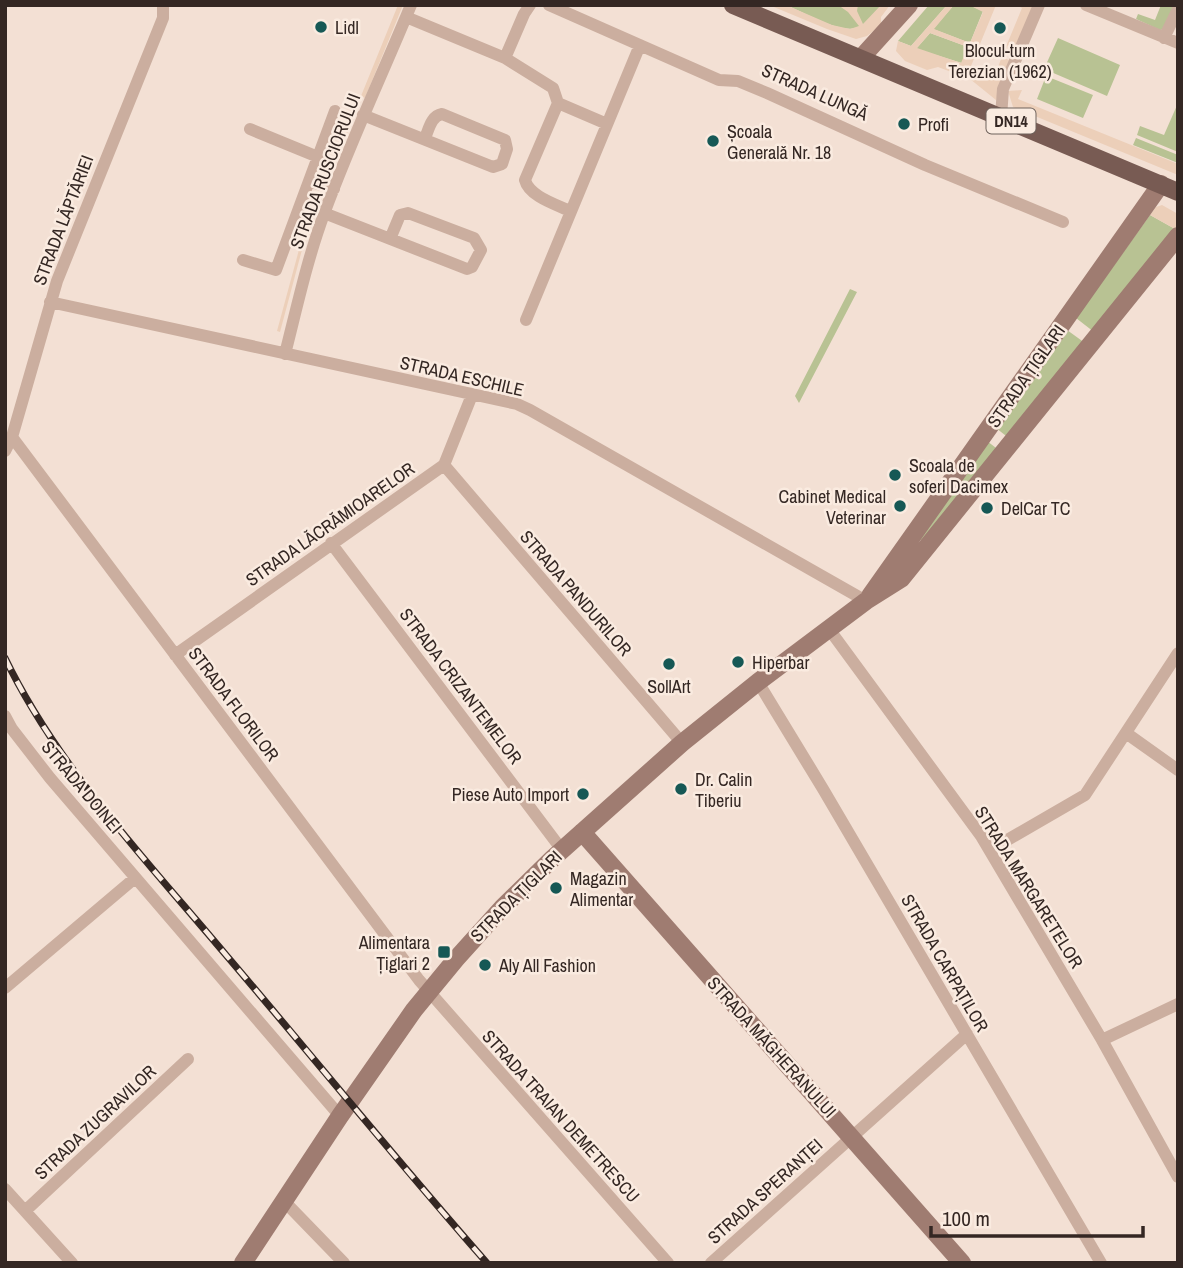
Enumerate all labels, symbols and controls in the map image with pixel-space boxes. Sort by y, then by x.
place label: Lidl [335,15,359,40]
marker: Lidl [313,19,329,35]
marker: Blocul-turn Terezian (1962) [992,20,1008,36]
place label: Blocul-turn Terezian (1962) [948,38,1052,84]
street label: STRADA LUNGĂ [758,57,872,127]
street label: STRADA RUSCIORULUI [284,90,366,252]
road number: DN14 [986,108,1036,134]
place label: Profi [918,112,949,137]
marker: Profi [896,116,912,132]
place label: Școala Generală Nr. 18 [727,119,831,165]
marker: Școala Generală Nr. 18 [705,133,721,149]
street label: STRADA LĂPTĂRIEI [27,151,99,289]
street label: STRADA ȚIGLARI [981,320,1071,432]
street label: STRADA ESCHILE [398,350,526,402]
place label: Scoala de soferi Dacimex [909,453,1009,499]
street label: STRADA LĂCRĂMIOARELOR [241,456,420,592]
marker: Scoala de soferi Dacimex [887,467,903,483]
place label: Cabinet Medical Veterinar [779,484,886,530]
place label: DelCar TC [1001,496,1070,521]
marker: Cabinet Medical Veterinar [892,498,908,514]
marker: DelCar TC [979,500,995,516]
street label: STRADA PANDURILOR [514,525,638,661]
street label: STRADA CRIZANTEMELOR [394,603,528,769]
street label: STRADA FLORILOR [183,642,285,766]
place label: Hiperbar [752,650,810,675]
marker: Hiperbar [730,654,746,670]
marker: SollArt [661,656,677,672]
place label: SollArt [647,674,691,699]
street label: STRADA DOINEI [36,735,128,839]
place label: Dr. Calin Tiberiu [695,767,752,813]
marker: Dr. Calin Tiberiu [673,781,689,797]
place label: Piese Auto Import [452,782,569,807]
marker: Piese Auto Import [575,786,591,802]
street label: STRADA MARGARETELOR [969,801,1089,973]
street label: STRADA ȚIGLARI [465,845,567,947]
place label: Magazin Alimentar [569,866,633,912]
marker: Magazin Alimentar [548,880,564,896]
street label: STRADA CARPAȚILOR [895,889,995,1037]
place label: Alimentara Țiglari 2 [358,930,430,976]
marker: Alimentara Țiglari 2 [436,944,452,960]
place label: Aly All Fashion [498,953,596,978]
marker: Aly All Fashion [477,957,493,973]
street label: STRADA MĂGHERANULUI [702,971,842,1123]
street label: STRADA TRAIAN DEMETRESCU [477,1024,645,1208]
street label: STRADA ZUGRAVILOR [29,1059,162,1185]
street label: STRADA SPERANȚEI [702,1133,828,1249]
scale bar [931,1194,1143,1238]
text: 100 m [942,1204,990,1233]

